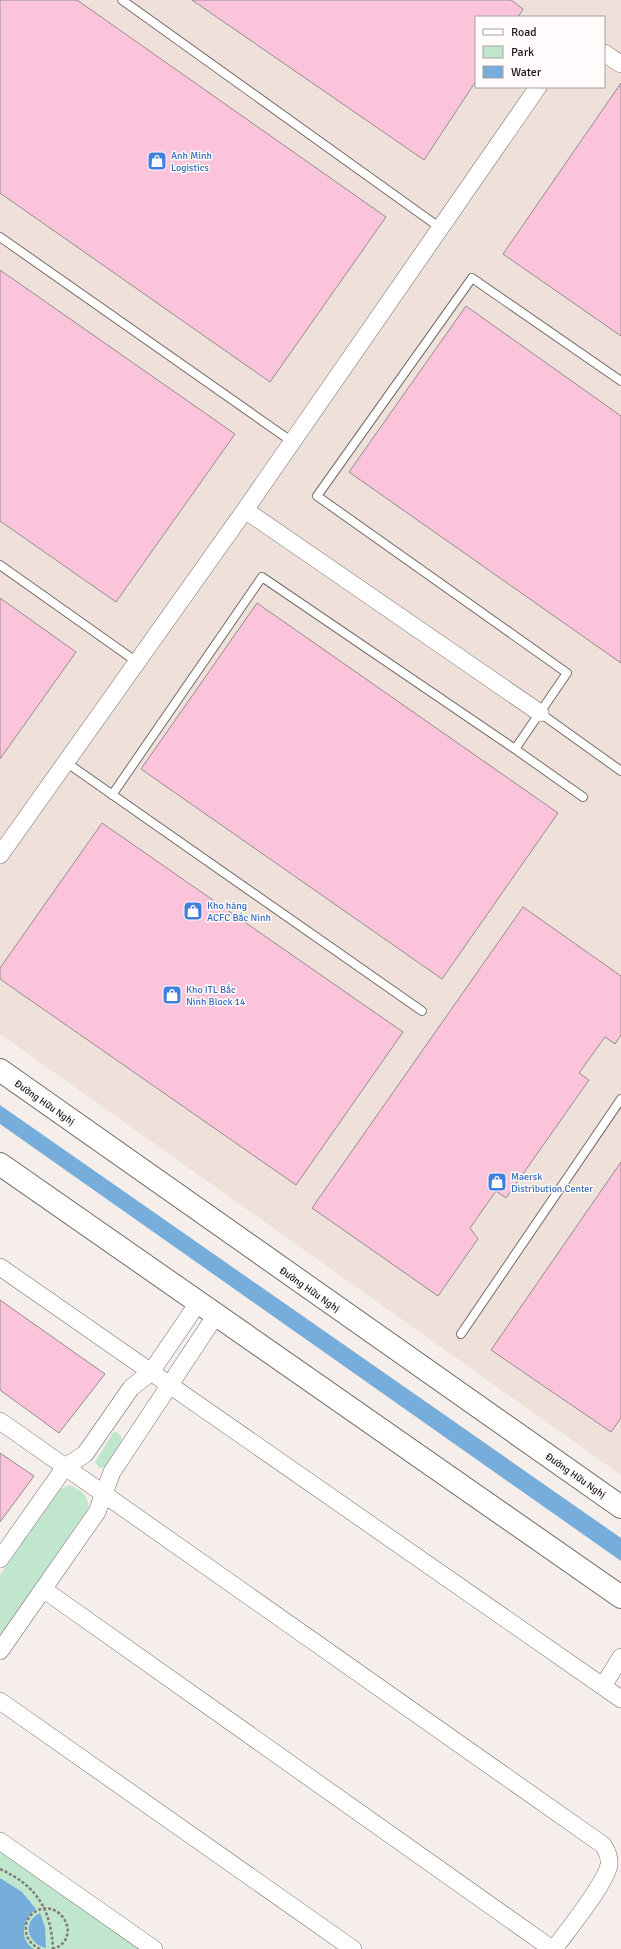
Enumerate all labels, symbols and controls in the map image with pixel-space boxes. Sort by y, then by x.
legend [475,16,605,88]
text: Road [511,25,537,40]
text: Park [511,45,534,60]
text: Water [511,65,542,80]
shop icon: Anh Minh Logistics [146,150,168,172]
place label: Anh Minh Logistics [171,150,212,174]
shop icon: Kho hàng ACFC Bắc Ninh [182,900,204,922]
place label: Kho hàng ACFC Bắc Ninh [207,900,271,924]
place label: Kho ITL Bắc Ninh Block 14 [186,983,246,1008]
shop icon: Kho ITL Bắc Ninh Block 14 [161,984,183,1006]
street label: Đường Hữu Nghị [12,1078,77,1128]
shop icon: Maersk Distribution Center [486,1171,508,1193]
place label: Maersk Distribution Center [511,1171,593,1195]
street label: Đường Hữu Nghị [277,1265,342,1315]
street label: Đường Hữu Nghị [543,1451,608,1501]

